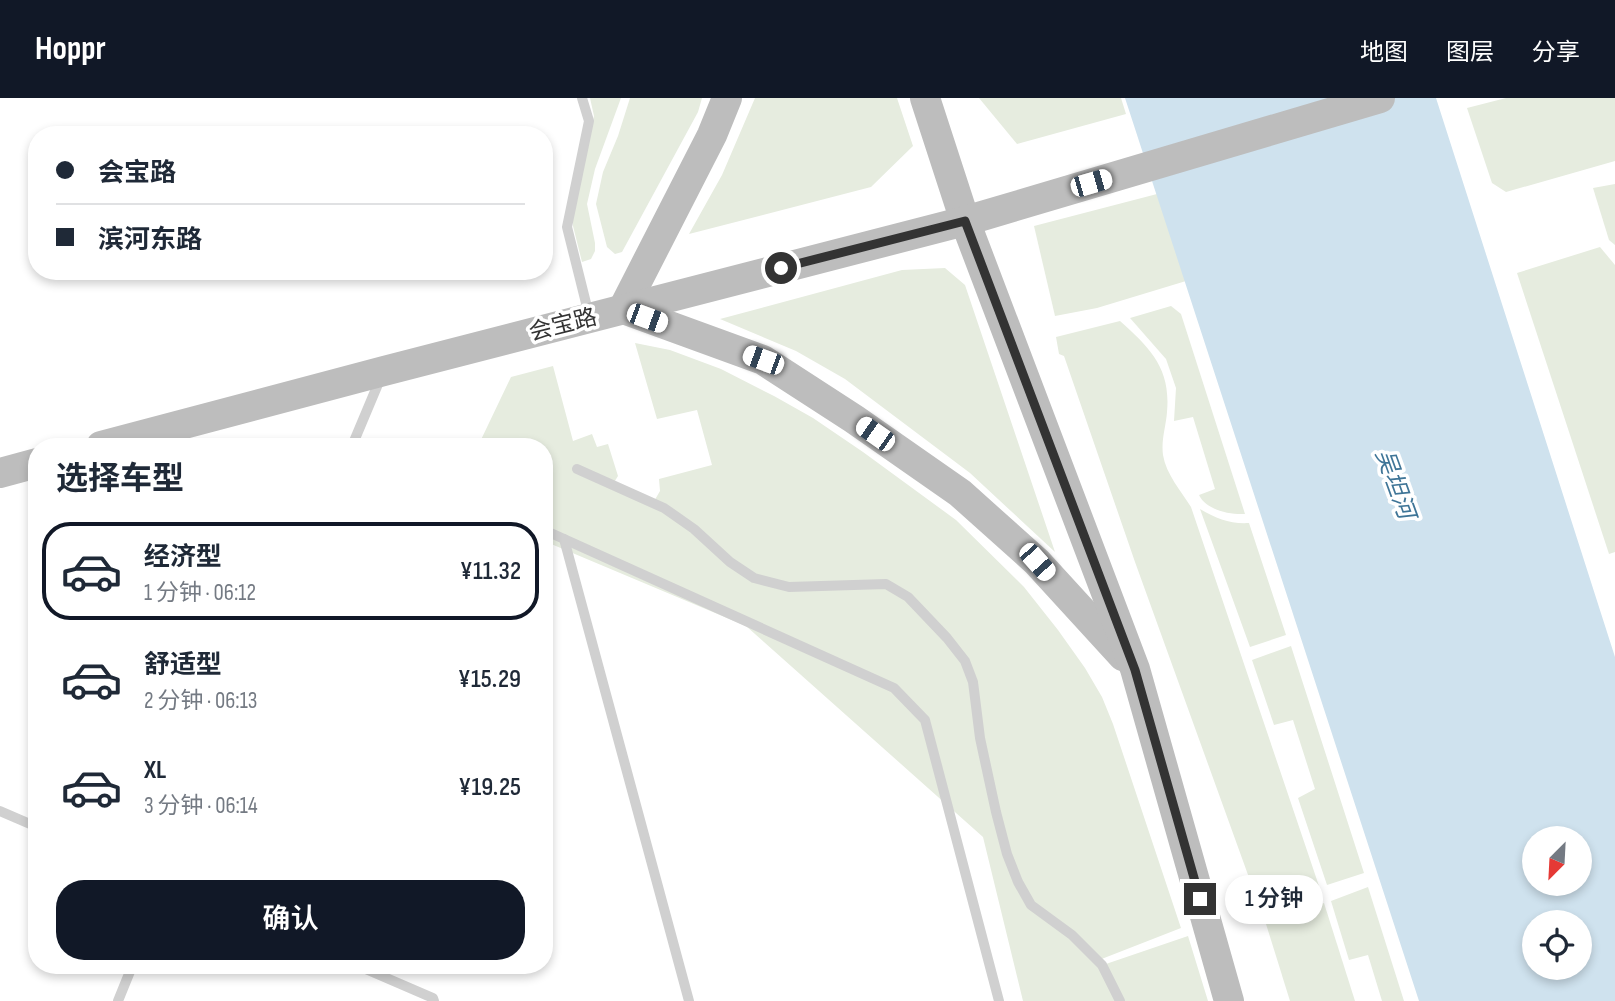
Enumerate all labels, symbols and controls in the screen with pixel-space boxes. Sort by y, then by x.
text: Hoppr [35,29,106,69]
text: 地图 [1360,38,1408,67]
text: 图层 [1446,38,1494,67]
text: 分享 [1532,38,1580,67]
text: 会宝路 [98,158,176,189]
car [1068,167,1115,199]
text: 滨河东路 [98,225,202,256]
route start [765,252,797,284]
car [624,301,671,335]
street label: 会宝路 [526,303,600,347]
car [740,343,787,377]
car [852,413,899,455]
water label: 吴坦河 [1369,445,1422,527]
text: 选择车型 [56,460,184,499]
car [1016,539,1059,585]
icon: car [60,540,123,603]
text: 经济型 [144,542,222,573]
text: ¥11.32 [460,556,521,587]
text: 1 分钟 · 06:12 [144,579,256,607]
icon: car [60,648,123,711]
text: 舒适型 [144,650,222,681]
text: ¥15.29 [458,664,521,695]
text: 2 分钟 · 06:13 [144,687,257,715]
text: XL [144,755,166,786]
icon: car [60,756,123,819]
text: ¥19.25 [458,772,521,803]
text: 3 分钟 · 06:14 [144,792,258,820]
north arrow [1522,826,1592,896]
map controls [1522,826,1592,980]
callout: 1 分钟 [1224,874,1322,924]
button: 确认 [56,880,525,960]
route end [1184,883,1216,915]
text: 1 分钟 [1245,885,1303,913]
button: locate [1522,910,1592,980]

